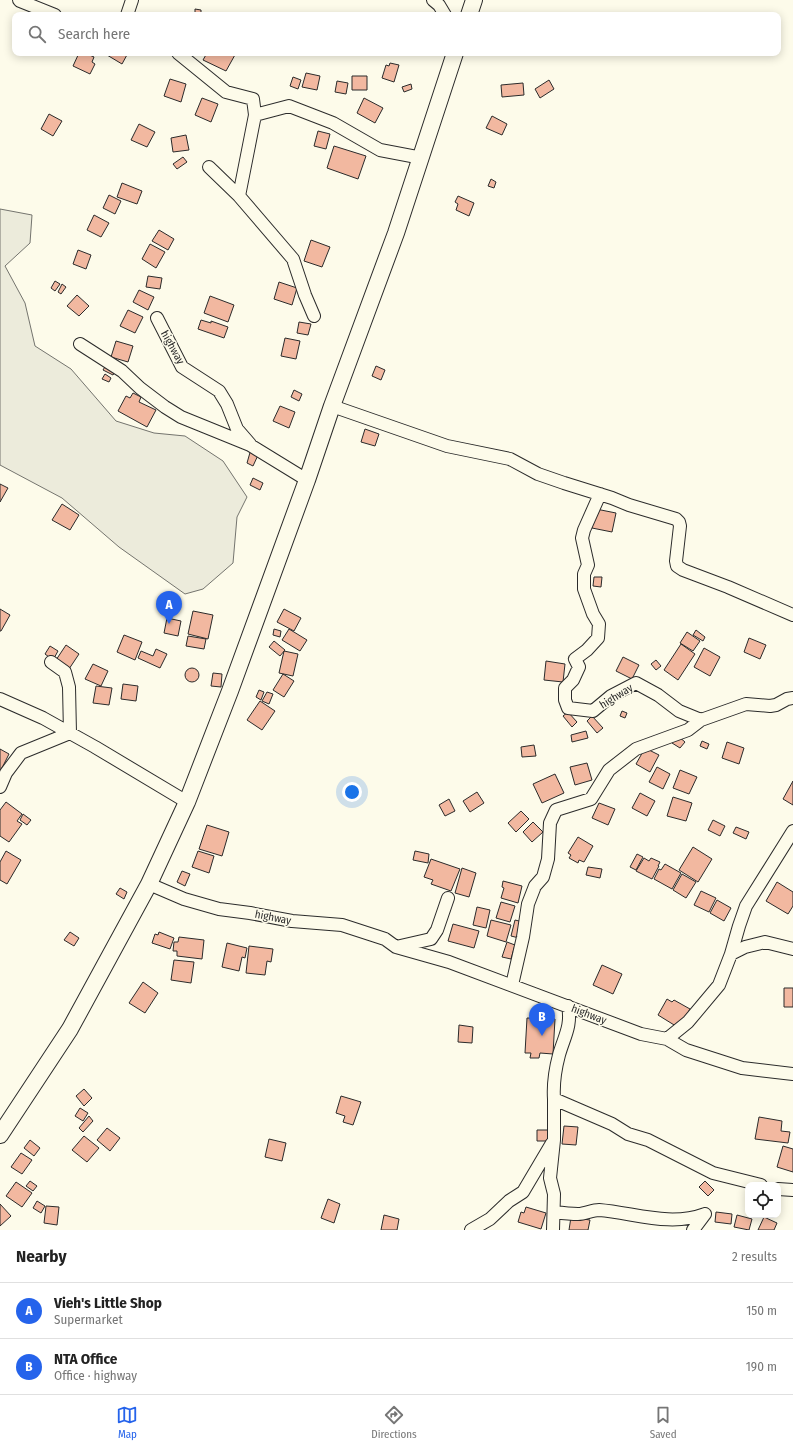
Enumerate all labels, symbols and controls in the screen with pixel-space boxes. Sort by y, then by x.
search box [12,12,781,56]
icon: search [26,23,48,45]
text: Search here [58,25,130,43]
street label: highway [158,328,187,367]
pin: A [156,591,182,624]
street label: highway [597,681,635,712]
your location [342,782,362,802]
street label: highway [254,908,292,927]
street label: highway [569,1002,608,1027]
pin: B [529,1003,555,1036]
map controls [745,1182,781,1218]
button: locate [745,1182,781,1218]
text: Nearby [16,1246,67,1267]
text: 2 results [732,1249,777,1264]
text: Vieh's Little Shop [54,1294,162,1312]
text: A [25,1303,33,1318]
text: 150 m [746,1303,777,1318]
text: Supermarket [54,1312,123,1327]
text: NTA Office [54,1350,117,1368]
text: B [25,1359,33,1374]
text: 190 m [746,1359,777,1374]
text: Office · highway [54,1368,137,1383]
tab: Map [116,1404,138,1441]
tab: Directions [371,1404,417,1441]
tab: Saved [650,1404,677,1441]

